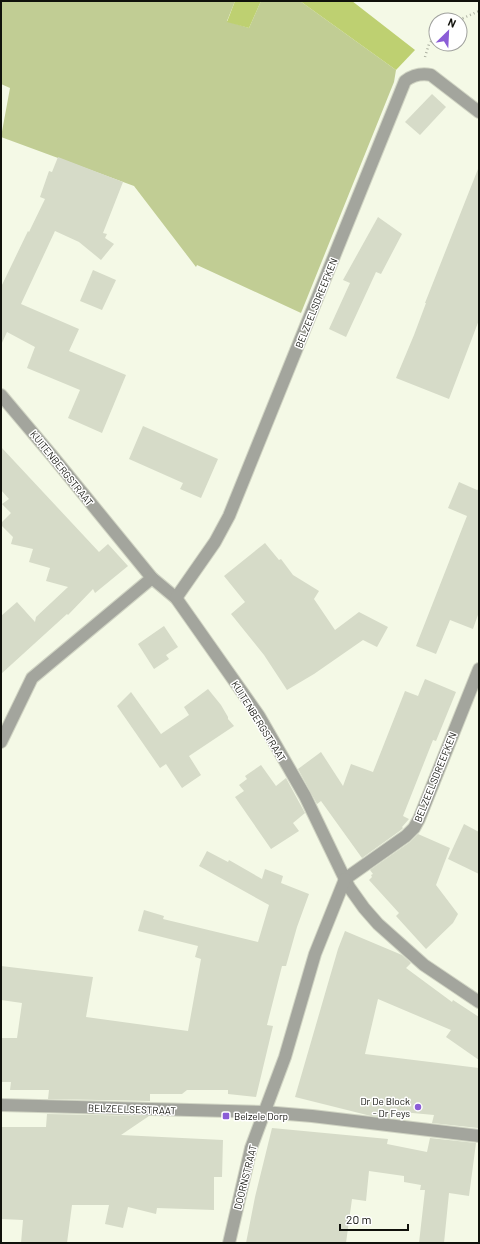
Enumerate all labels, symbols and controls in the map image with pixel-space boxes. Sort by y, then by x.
north arrow [428,12,468,52]
text: N [446,15,458,30]
street label: BELZEELSDREEFKEN [292,256,340,350]
street label: KUITENBERGSTRAAT [28,428,96,508]
street label: KUITENBERGSTRAAT [229,678,289,764]
street label: BELZEELSDREEFKEN [411,730,459,824]
place label: Dr De Block - Dr Feys [360,1095,410,1119]
street label: BELZEELSESTRAAT [88,1101,177,1117]
marker: Dr De Block - Dr Feys [413,1102,423,1112]
place label: Belzele Dorp [234,1110,288,1122]
marker: Belzele Dorp [221,1111,231,1121]
street label: DOORNSTRAAT [231,1143,259,1211]
scale bar [340,1206,408,1232]
text: 20 m [346,1212,372,1226]

